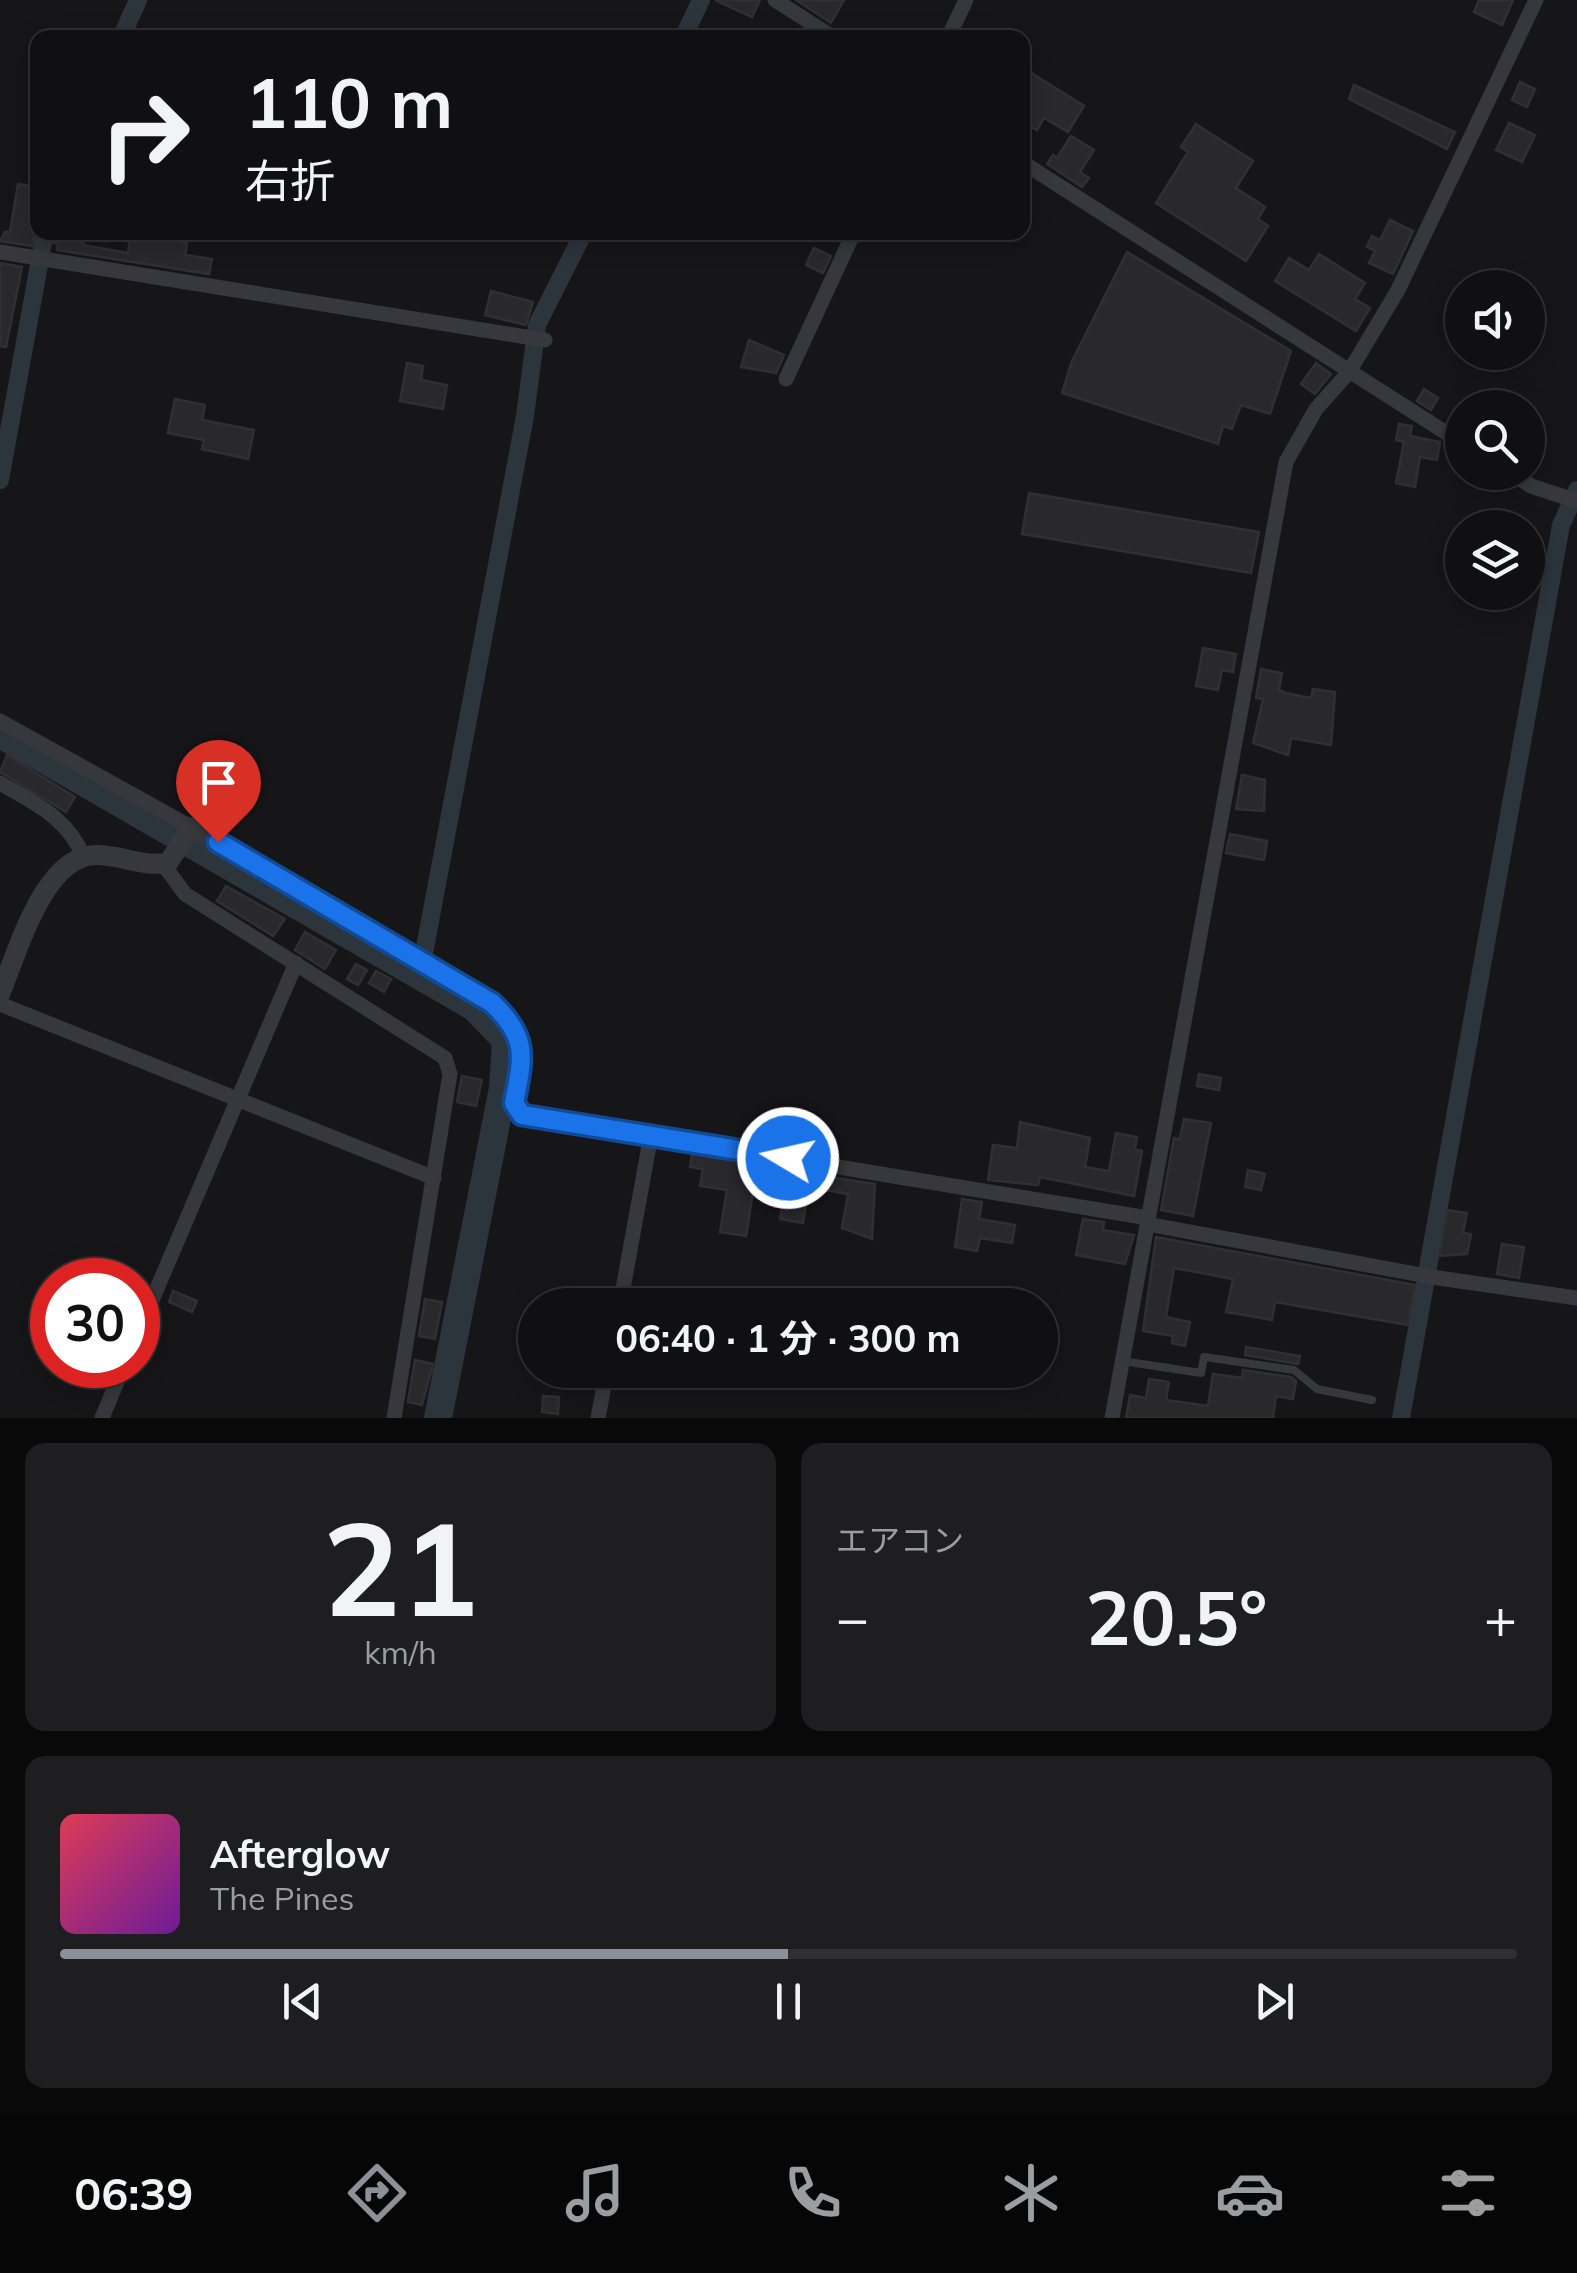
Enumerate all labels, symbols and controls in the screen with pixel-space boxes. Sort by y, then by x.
text: 110 m [245,58,453,146]
icon: right [80,70,210,200]
text: 右折 [245,152,335,208]
map controls [1445,270,1545,610]
button: sound [1445,270,1545,370]
button: search [1445,390,1545,490]
button: layers [1445,510,1545,610]
pin [176,740,261,843]
icon: arrive [191,755,246,810]
position arrow [736,1106,840,1210]
speed limit sign: 30 [30,1258,160,1388]
text: 06:40 · 1 分 · 300 m [615,1314,961,1362]
text: 21 [322,1485,479,1649]
text: エアコン [836,1520,964,1560]
text: 20.5° [1085,1570,1268,1664]
text: − [836,1583,869,1652]
text: + [1484,1583,1517,1652]
text: km/h [364,1632,437,1672]
text: Afterglow [210,1830,390,1878]
text: The Pines [210,1878,354,1918]
icon: previous [275,1974,330,2029]
icon: pause [761,1974,816,2029]
icon: next [1247,1974,1302,2029]
icon: directions [342,2158,412,2228]
icon: music [560,2158,630,2228]
icon: phone [778,2158,848,2228]
icon: climate [996,2158,1066,2228]
icon: car [1215,2158,1285,2228]
icon: filters [1433,2158,1503,2228]
text: 06:39 [74,2165,193,2221]

